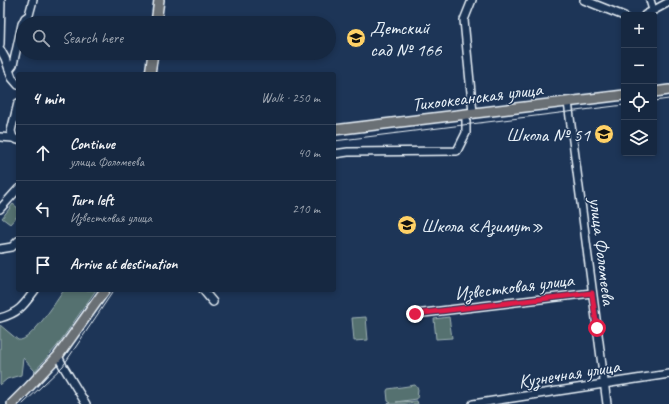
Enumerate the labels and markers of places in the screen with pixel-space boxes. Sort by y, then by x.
place label: Детский сад № 166 [370,16,443,62]
school or university icon: Детский сад № 166 [345,27,367,49]
place label: Школа № 51 [506,123,591,147]
school or university icon: Школа № 51 [593,123,615,145]
school or university icon: Школа «Азимут» [396,214,418,236]
place label: Школа «Азимут» [421,214,543,238]

